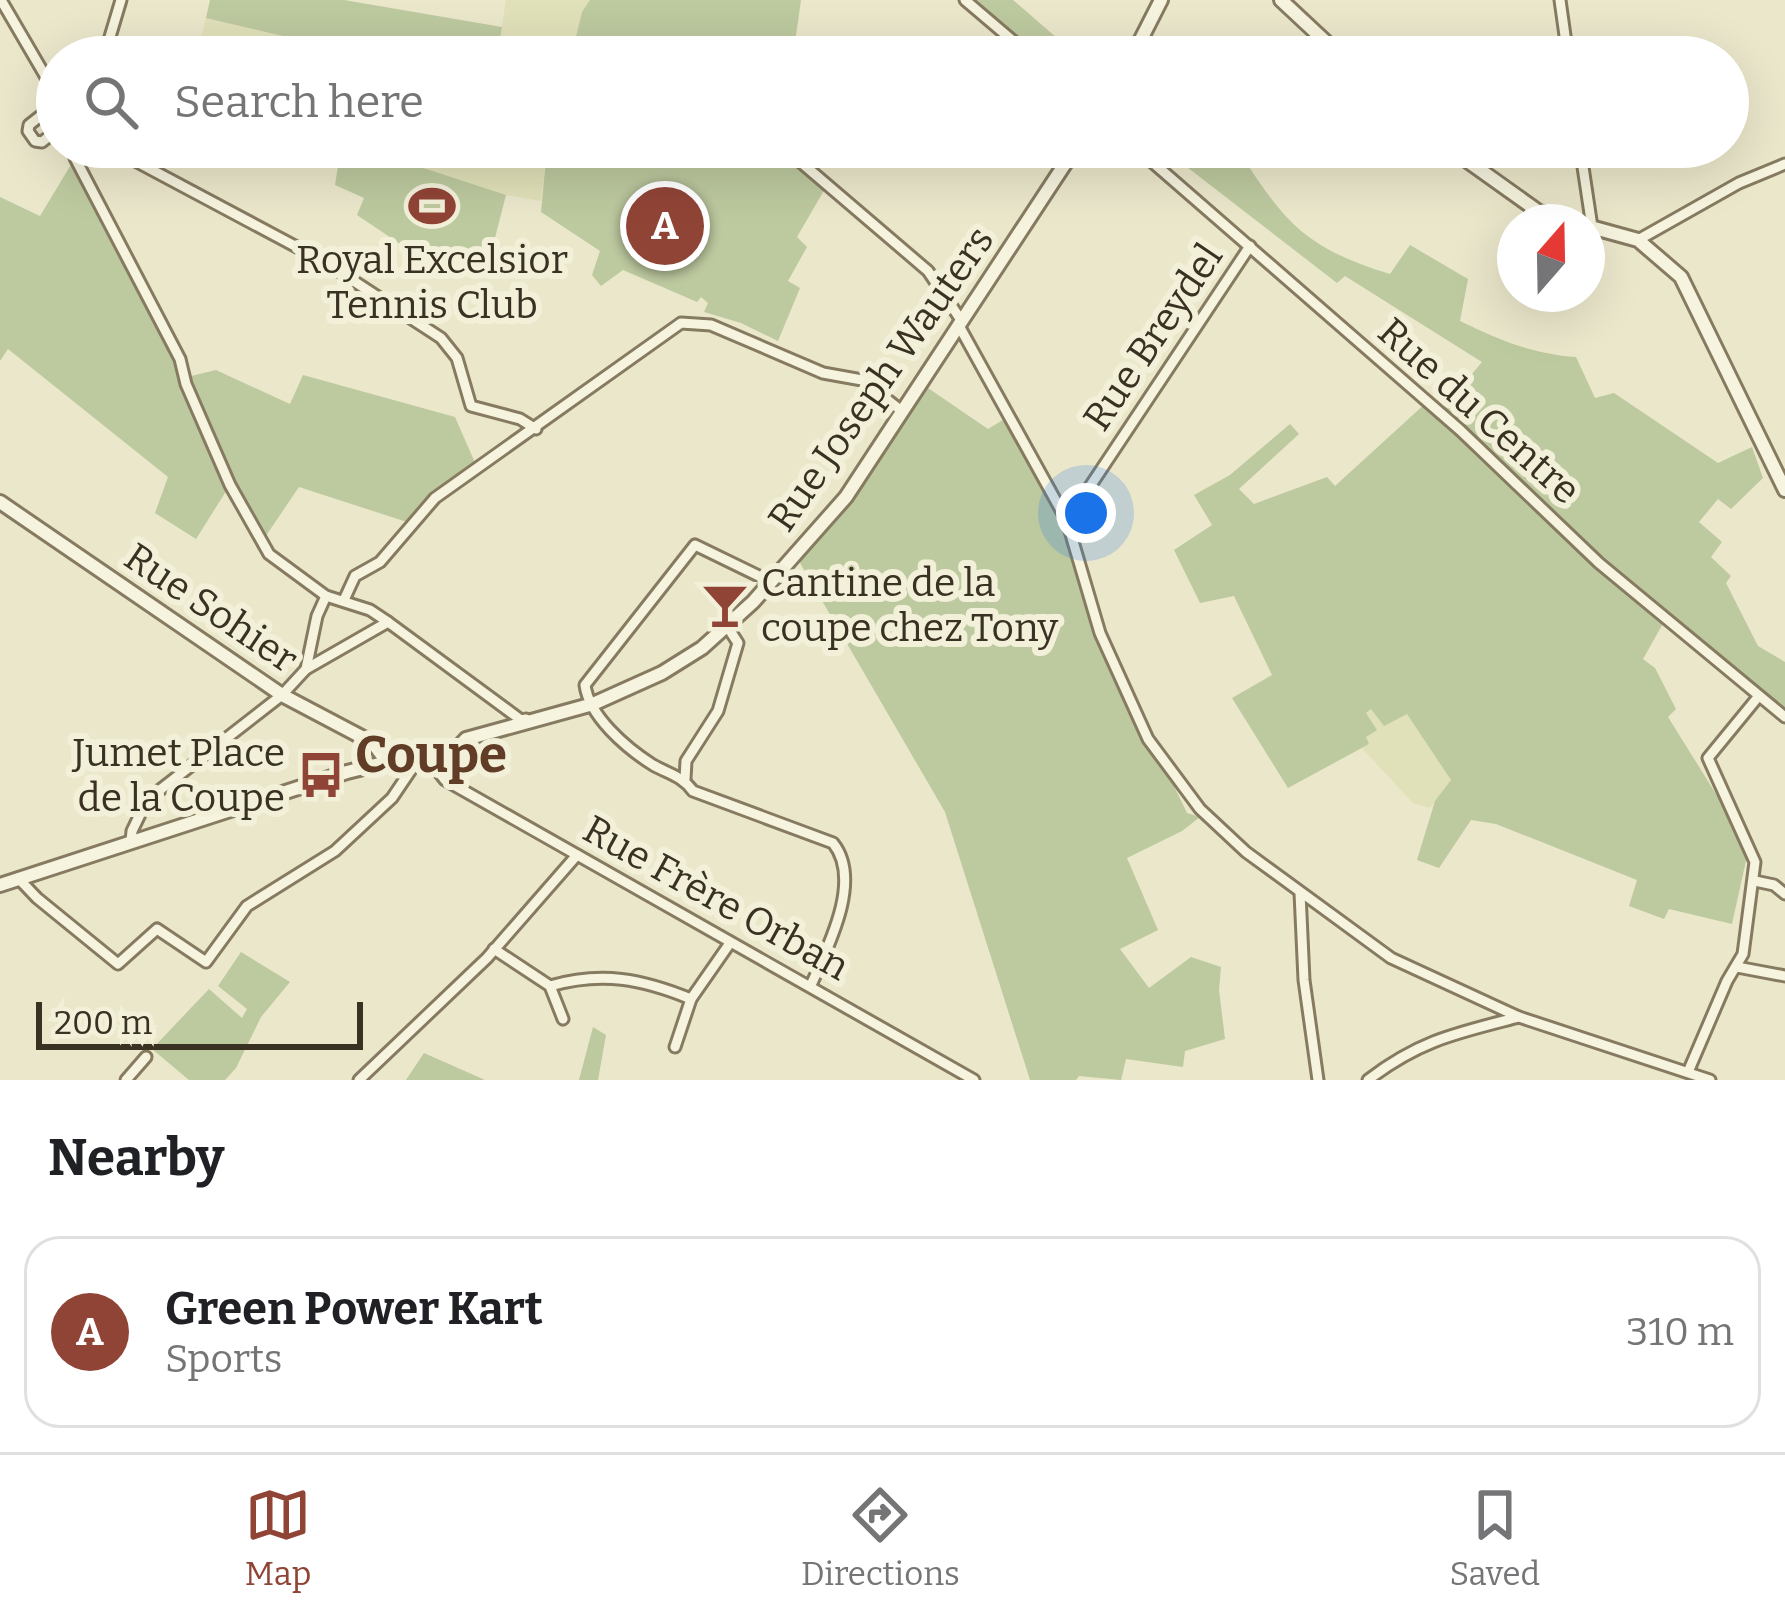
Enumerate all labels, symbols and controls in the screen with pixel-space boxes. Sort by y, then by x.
search box [36,36,1749,168]
icon: search [78,69,144,135]
text: Search here [174,75,424,129]
sports icon: Royal Excelsior Tennis Club [407,181,457,231]
pin: A [626,181,704,271]
north arrow [1497,204,1605,312]
street label: Rue Joseph Wauters [759,218,1003,540]
street label: Rue Breydel [1074,235,1232,439]
place label: Royal Excelsior Tennis Club [296,237,568,328]
street label: Rue du Centre [1369,308,1589,514]
your location [1056,483,1116,543]
street label: Rue Sohier [116,534,306,682]
place label: Cantine de la coupe chez Tony [761,560,1059,651]
bar icon: Cantine de la coupe chez Tony [700,580,750,630]
district label: Coupe [355,724,507,786]
place label: Jumet Place de la Coupe [72,730,285,821]
bus stop icon: Jumet Place de la Coupe [296,750,346,800]
street label: Rue Frère Orban [575,806,857,990]
scale bar [36,996,363,1049]
text: 200 m [54,1003,152,1043]
text: Nearby [48,1127,224,1189]
text: Green Power Kart [165,1282,543,1336]
text: A [76,1309,104,1355]
text: 310 m [1626,1309,1734,1355]
text: Sports [165,1336,282,1382]
tab: Map [245,1482,311,1594]
tab: Directions [801,1482,960,1594]
tab: Saved [1450,1482,1540,1594]

